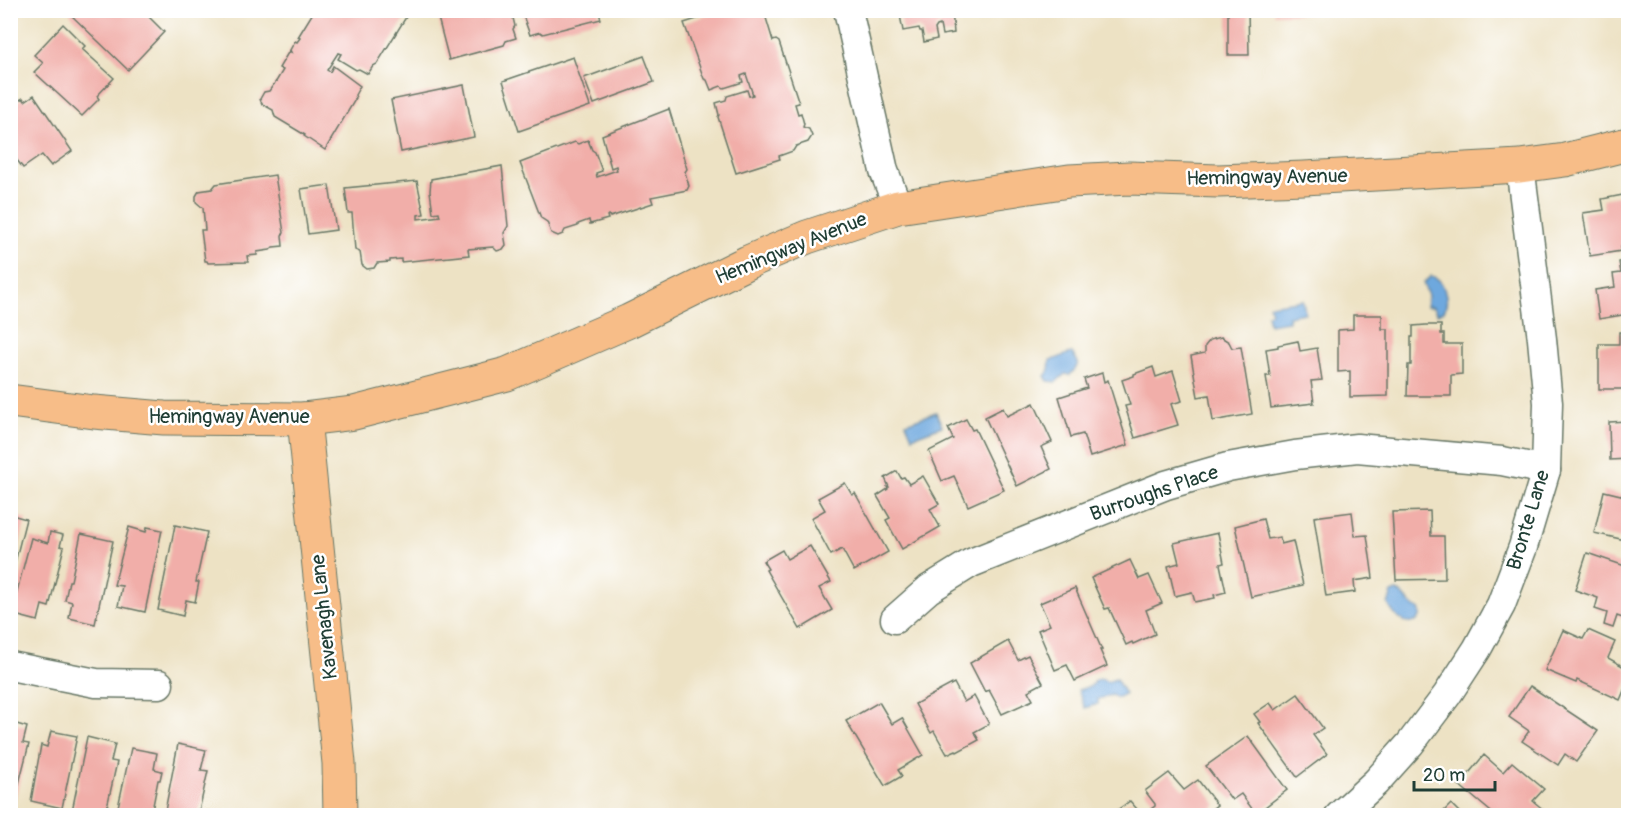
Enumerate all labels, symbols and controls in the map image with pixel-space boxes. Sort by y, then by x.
street label: Hemingway Avenue [1186,163,1348,191]
street label: Hemingway Avenue [712,206,871,290]
street label: Hemingway Avenue [148,404,310,429]
street label: Burroughs Place [1087,459,1222,527]
street label: Bronte Lane [1501,467,1555,573]
street label: Kavenagh Lane [305,553,343,681]
scale bar [1414,754,1495,792]
text: 20 m [1423,764,1465,787]

